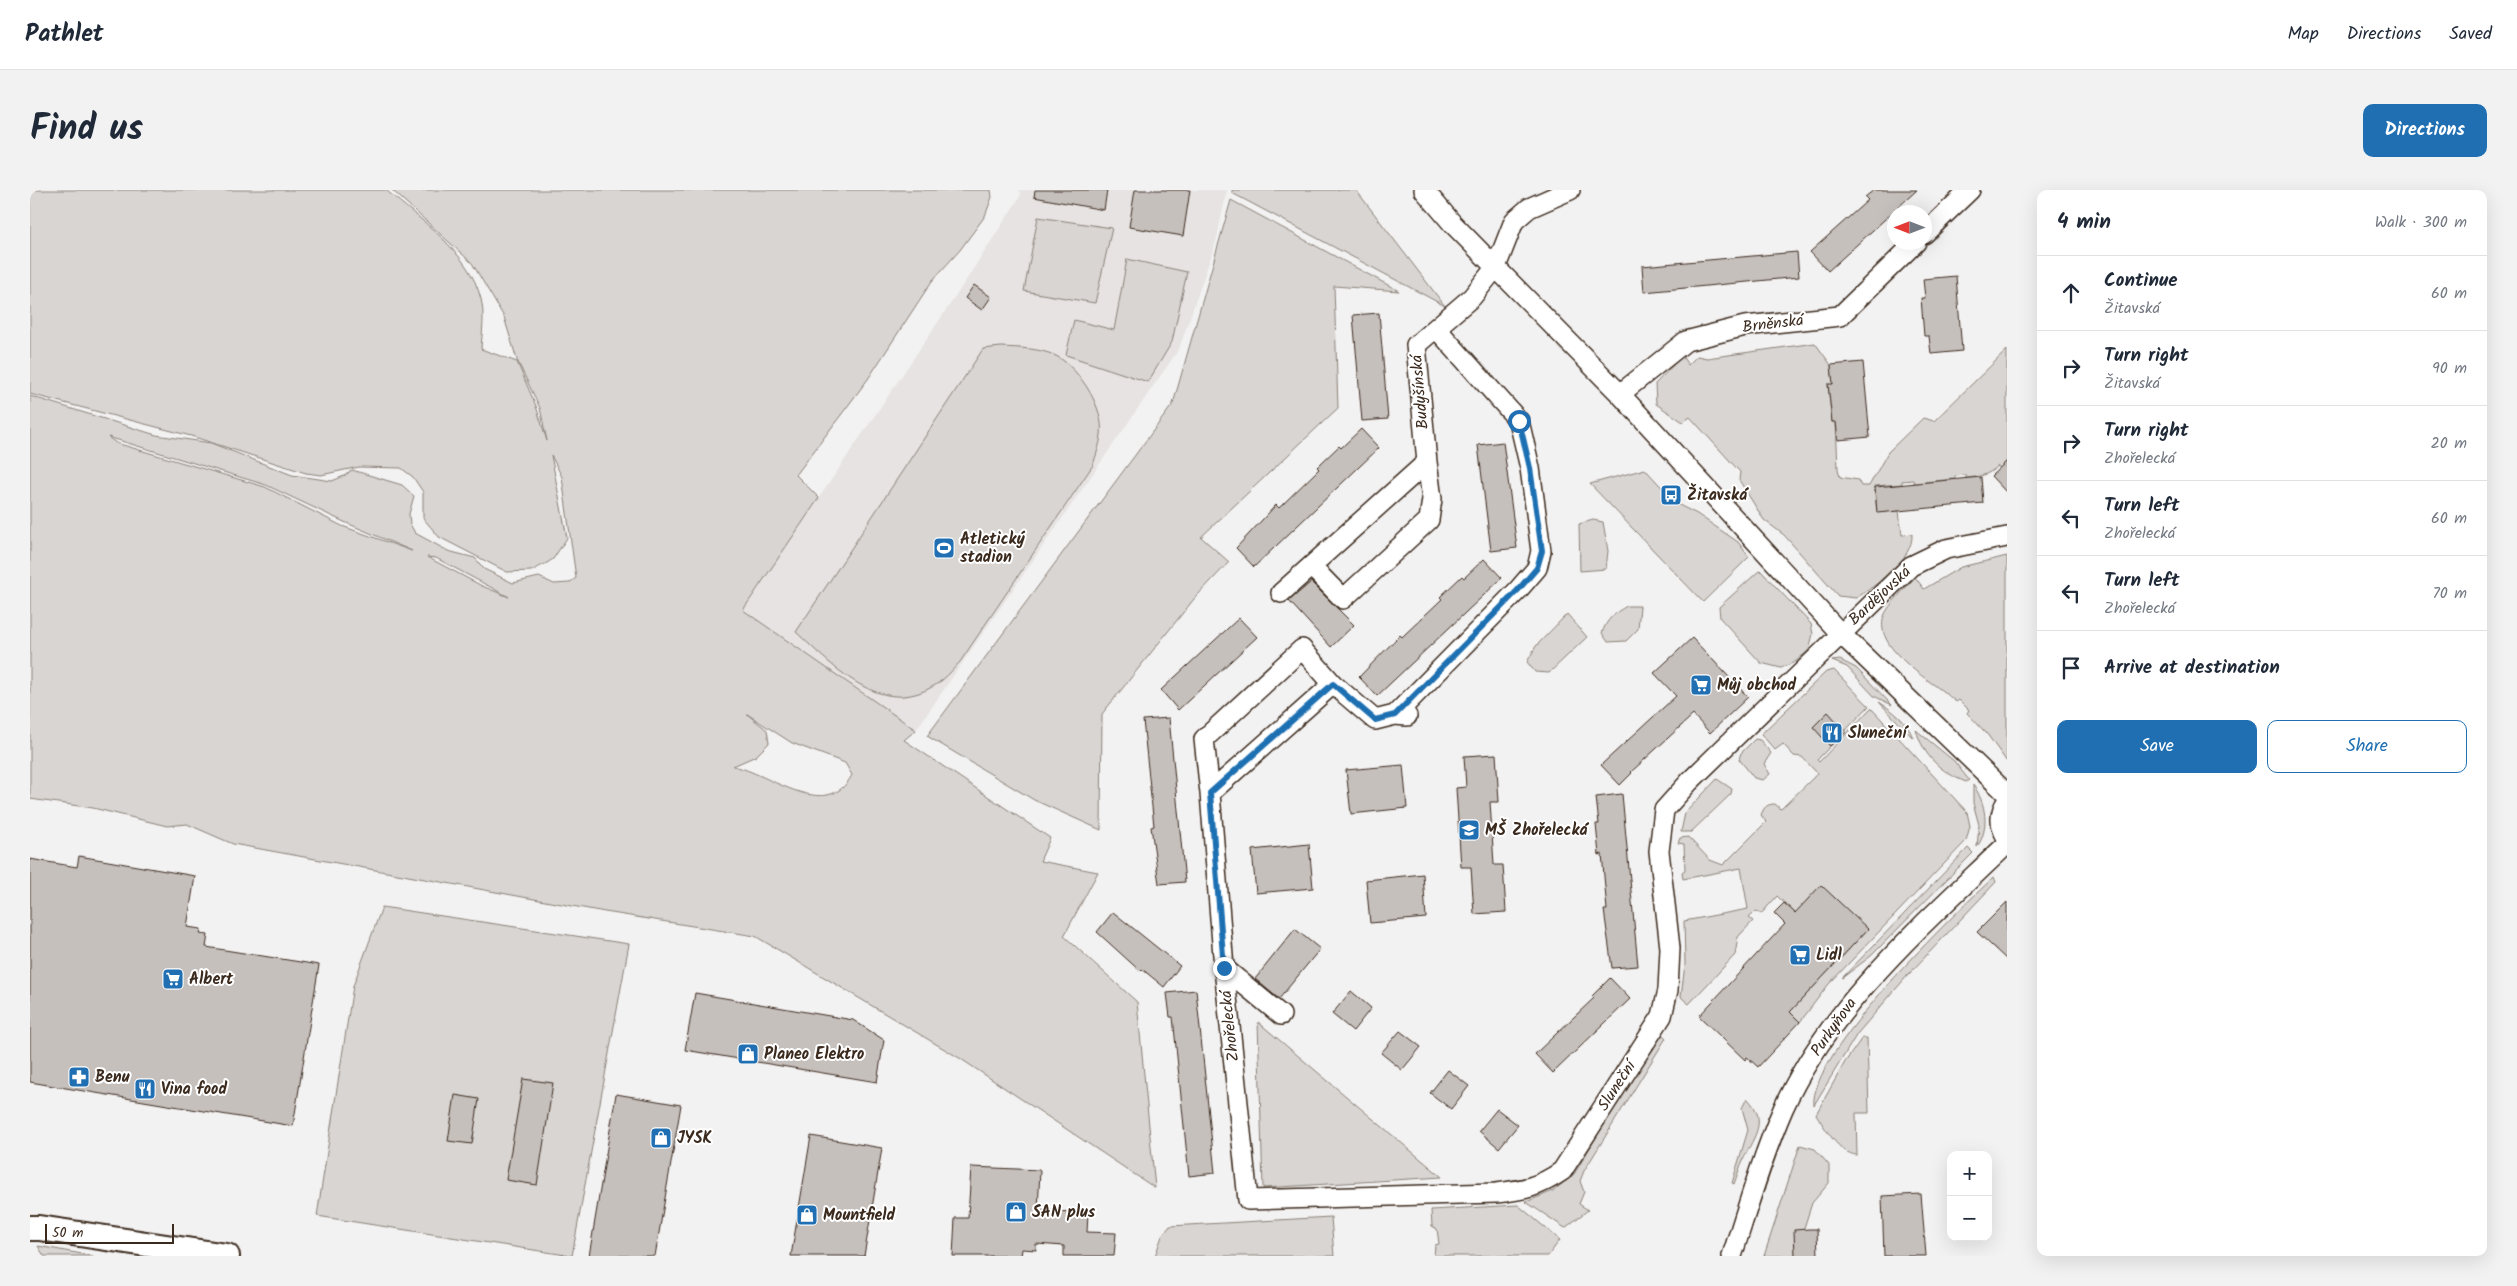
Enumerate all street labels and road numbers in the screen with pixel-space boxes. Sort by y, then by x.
street label: Brněnská [1741,308,1806,340]
street label: Budyšínská [1404,352,1436,430]
street label: Bardějovská [1843,559,1918,632]
street label: Zhořelecká [1214,988,1246,1063]
street label: Purkyňova [1805,993,1863,1061]
street label: Sluneční [1591,1054,1644,1116]

